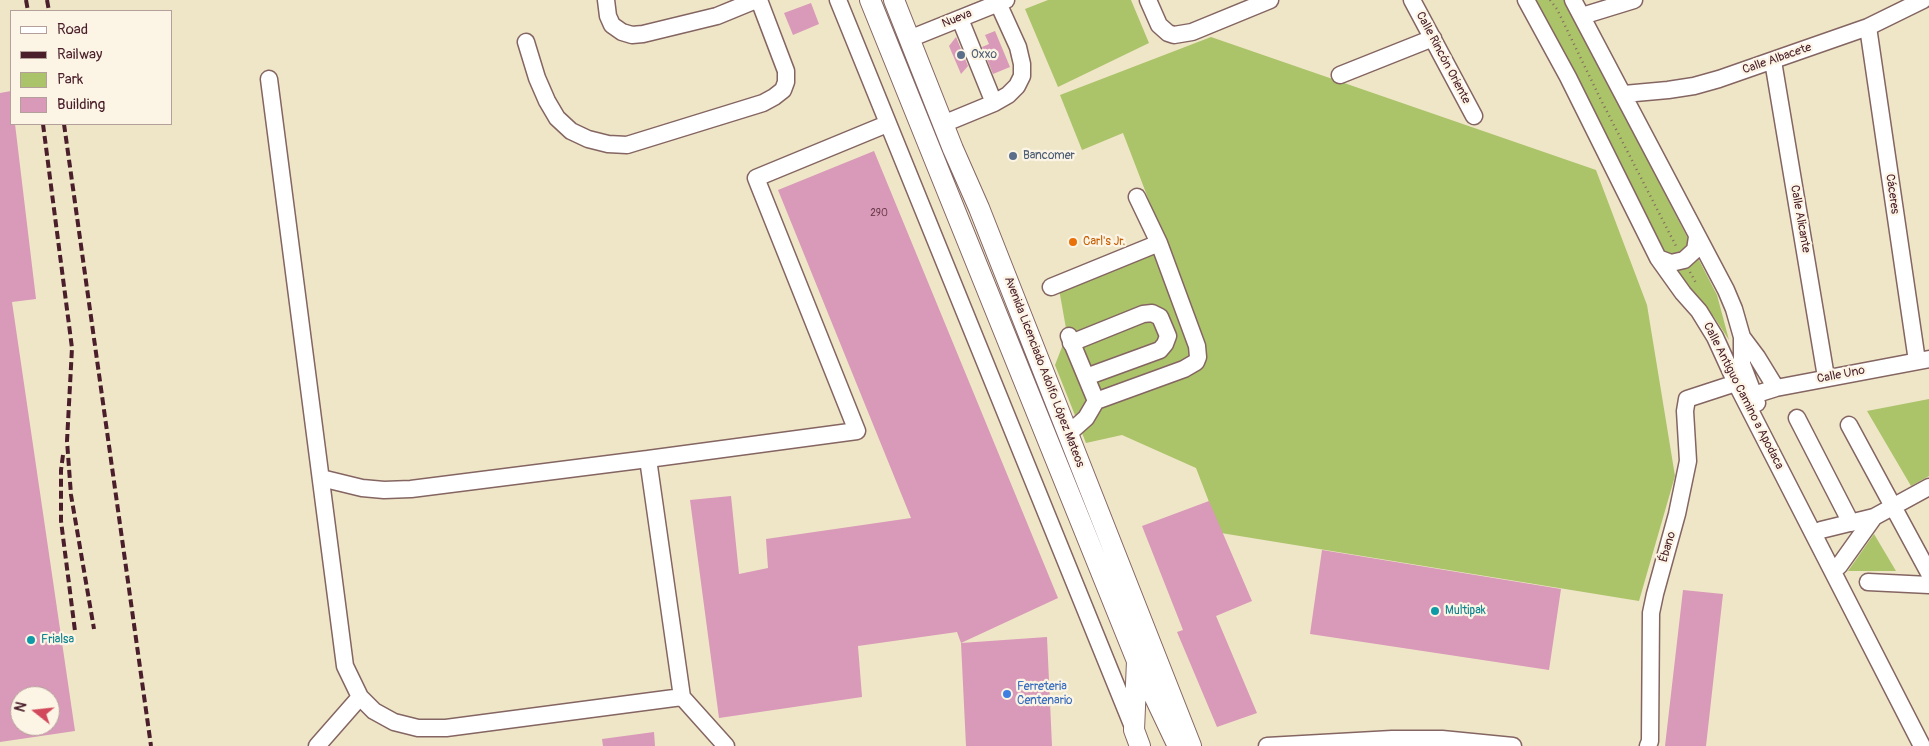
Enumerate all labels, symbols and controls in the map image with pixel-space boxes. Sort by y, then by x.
street label: Nueva [940,7,974,31]
legend [10,10,172,125]
street label: Calle Rincón Oriente [1413,10,1473,106]
text: Road [57,20,88,39]
street label: Calle Albacete [1741,40,1813,78]
text: Railway [57,45,102,64]
place label: Oxxo [971,48,997,62]
marker: Oxxo [955,49,967,61]
text: Park [57,70,83,89]
text: Building [57,95,105,114]
place label: Bancomer [1023,149,1075,163]
marker: Bancomer [1007,150,1019,162]
street label: Cáceres [1882,173,1902,215]
street label: Calle Alicante [1787,184,1813,254]
house number: 290 [870,207,888,219]
place label: Carl's Jr. [1083,235,1125,249]
marker: Carl's Jr. [1067,236,1079,248]
street label: Avenida Licenciado Adolfo López Mateos [1001,275,1087,469]
street label: Calle Antiguo Camino a Apodaca [1700,320,1786,472]
street label: Calle Uno [1816,363,1866,387]
street label: Ébano [1657,530,1679,564]
place label: Multipak [1445,604,1486,618]
marker: Multipak [1429,605,1441,617]
place label: Frialsa [41,633,74,647]
marker: Frialsa [25,634,37,646]
place label: Ferreteria Centenario [1017,680,1072,708]
north arrow [10,686,60,736]
marker: Ferreteria Centenario [1001,688,1013,700]
text: N [12,700,31,714]

